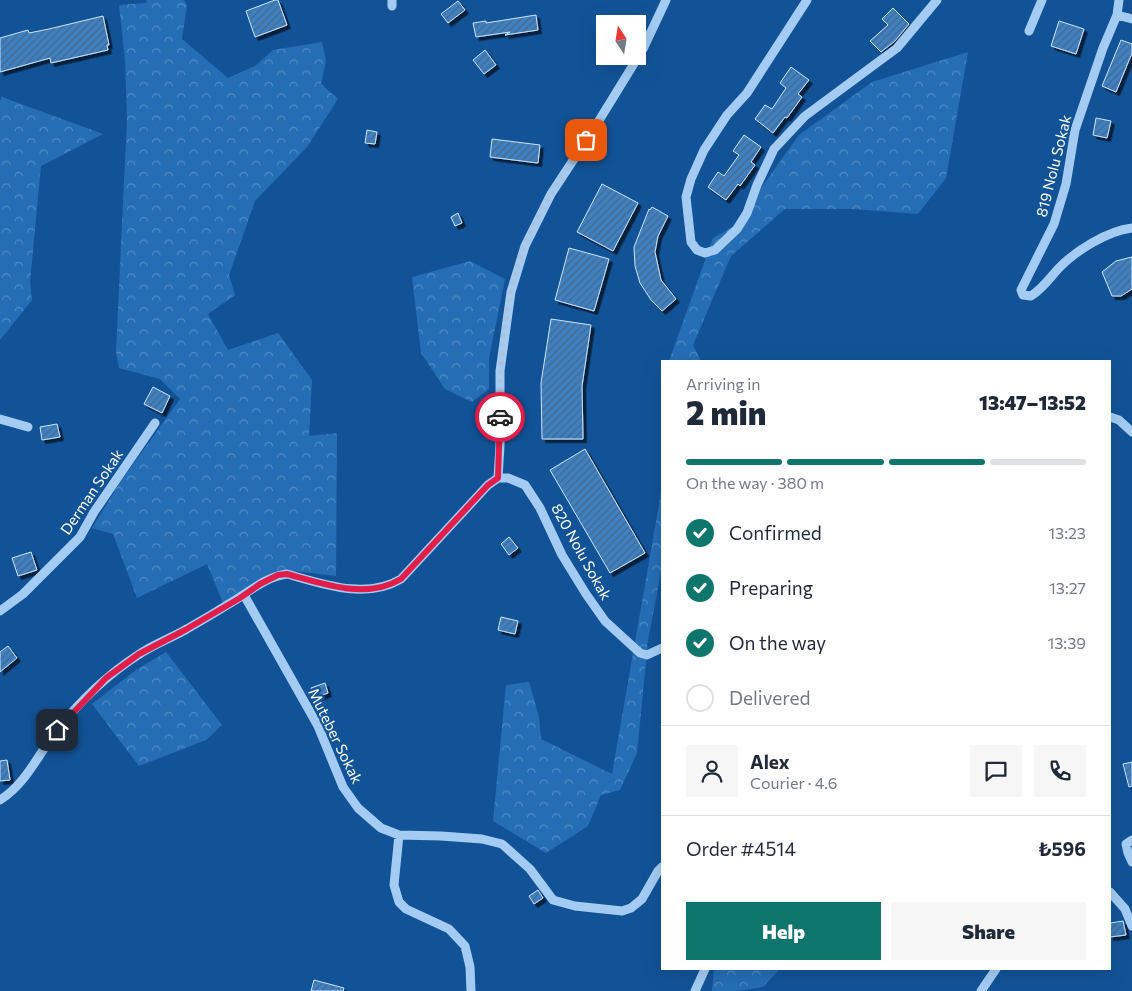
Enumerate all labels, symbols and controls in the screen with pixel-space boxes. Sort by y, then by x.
north arrow [596,15,646,65]
map controls [596,15,646,65]
street label: 819 Nolu Sokak [1032,113,1074,219]
pin [565,119,607,161]
icon: bag [572,126,600,154]
text: Arriving in [686,374,760,393]
text: 13:47–13:52 [979,391,1086,414]
courier [475,392,525,442]
text: 2 min [686,392,766,432]
icon: car [486,403,514,431]
street label: Derman Sokak [56,445,126,538]
text: On the way · 380 m [686,473,824,492]
street label: 820 Nolu Sokak [548,500,616,603]
icon: check [686,519,714,547]
text: Confirmed [729,521,822,544]
text: 13:23 [1048,523,1086,542]
icon: check [686,574,714,602]
text: Preparing [729,576,813,599]
text: 13:27 [1049,578,1086,597]
icon: check [686,629,714,657]
text: On the way [729,631,826,654]
text: 13:39 [1047,633,1086,652]
street label: Muteber Sokak [305,685,367,786]
text: Delivered [729,686,810,709]
pin [36,709,78,751]
icon: home [43,716,71,744]
button: person [686,745,738,797]
button: chat [970,745,1022,797]
button: phone [1034,745,1086,797]
text: Alex [750,750,790,773]
text: Courier · 4.6 [750,773,837,792]
text: Order #4514 [686,837,796,860]
text: ₺596 [1038,837,1086,860]
button: Help [686,902,881,960]
button: Share [891,902,1086,960]

